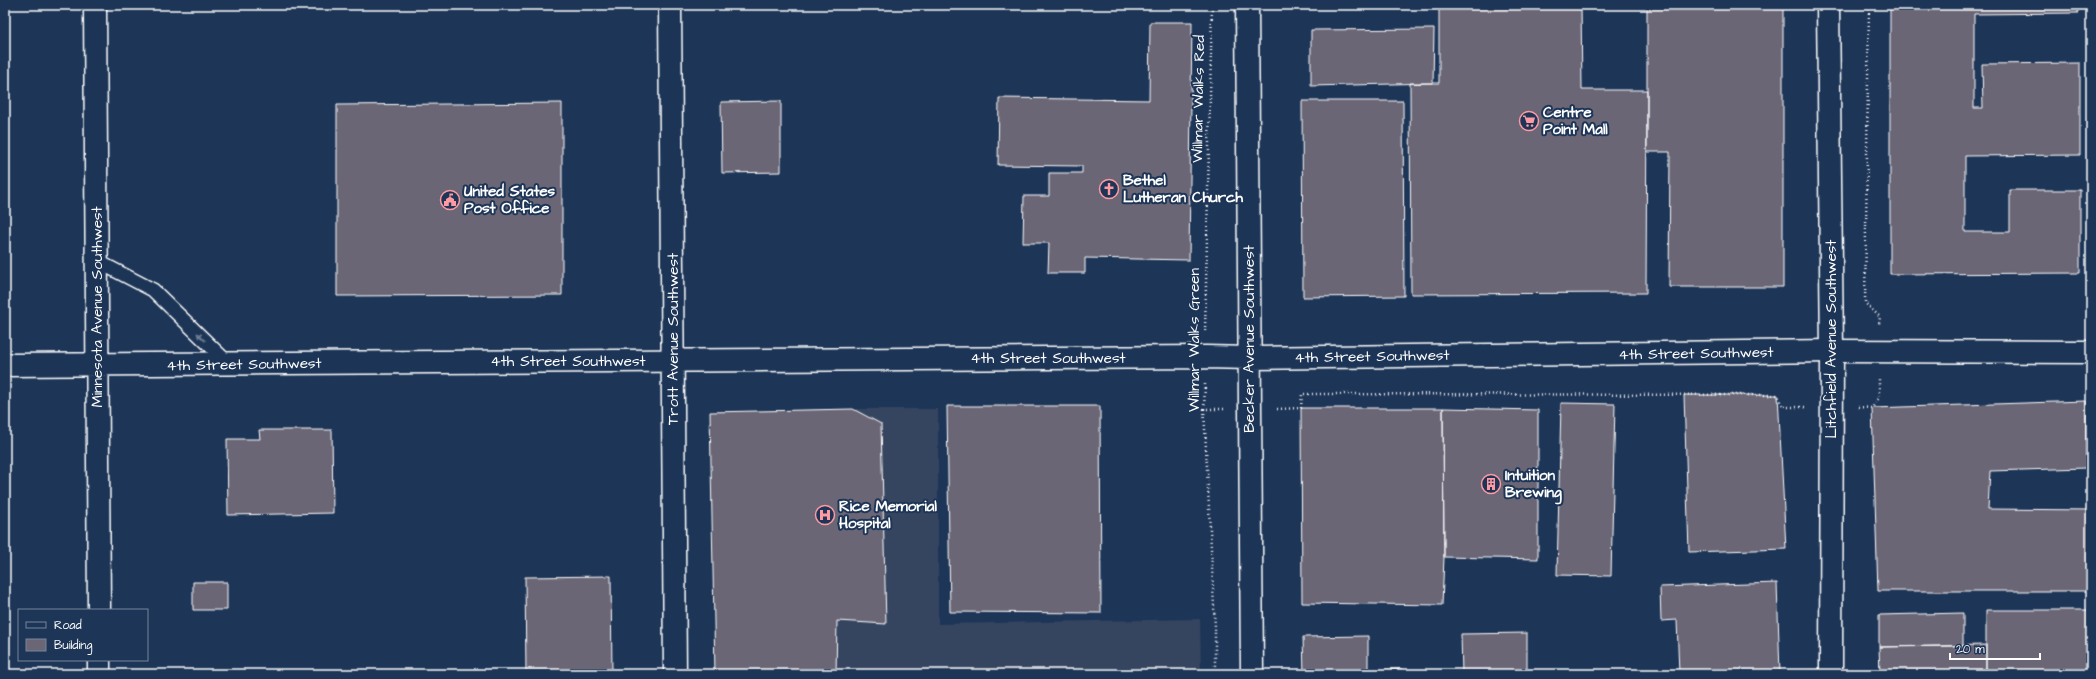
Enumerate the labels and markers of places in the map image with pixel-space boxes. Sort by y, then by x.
place label: Centre Point Mall [1543,102,1608,140]
supermarket icon: Centre Point Mall [1518,110,1540,132]
place label: Bethel Lutheran Church [1123,170,1243,208]
church icon: Bethel Lutheran Church [1098,178,1120,200]
place label: United States Post Office [464,181,556,219]
public building icon: United States Post Office [439,189,461,211]
place label: Intuition Brewing [1505,465,1562,505]
building icon: Intuition Brewing [1480,473,1502,495]
place label: Rice Memorial Hospital [839,496,937,534]
hospital icon: Rice Memorial Hospital [814,504,836,526]

